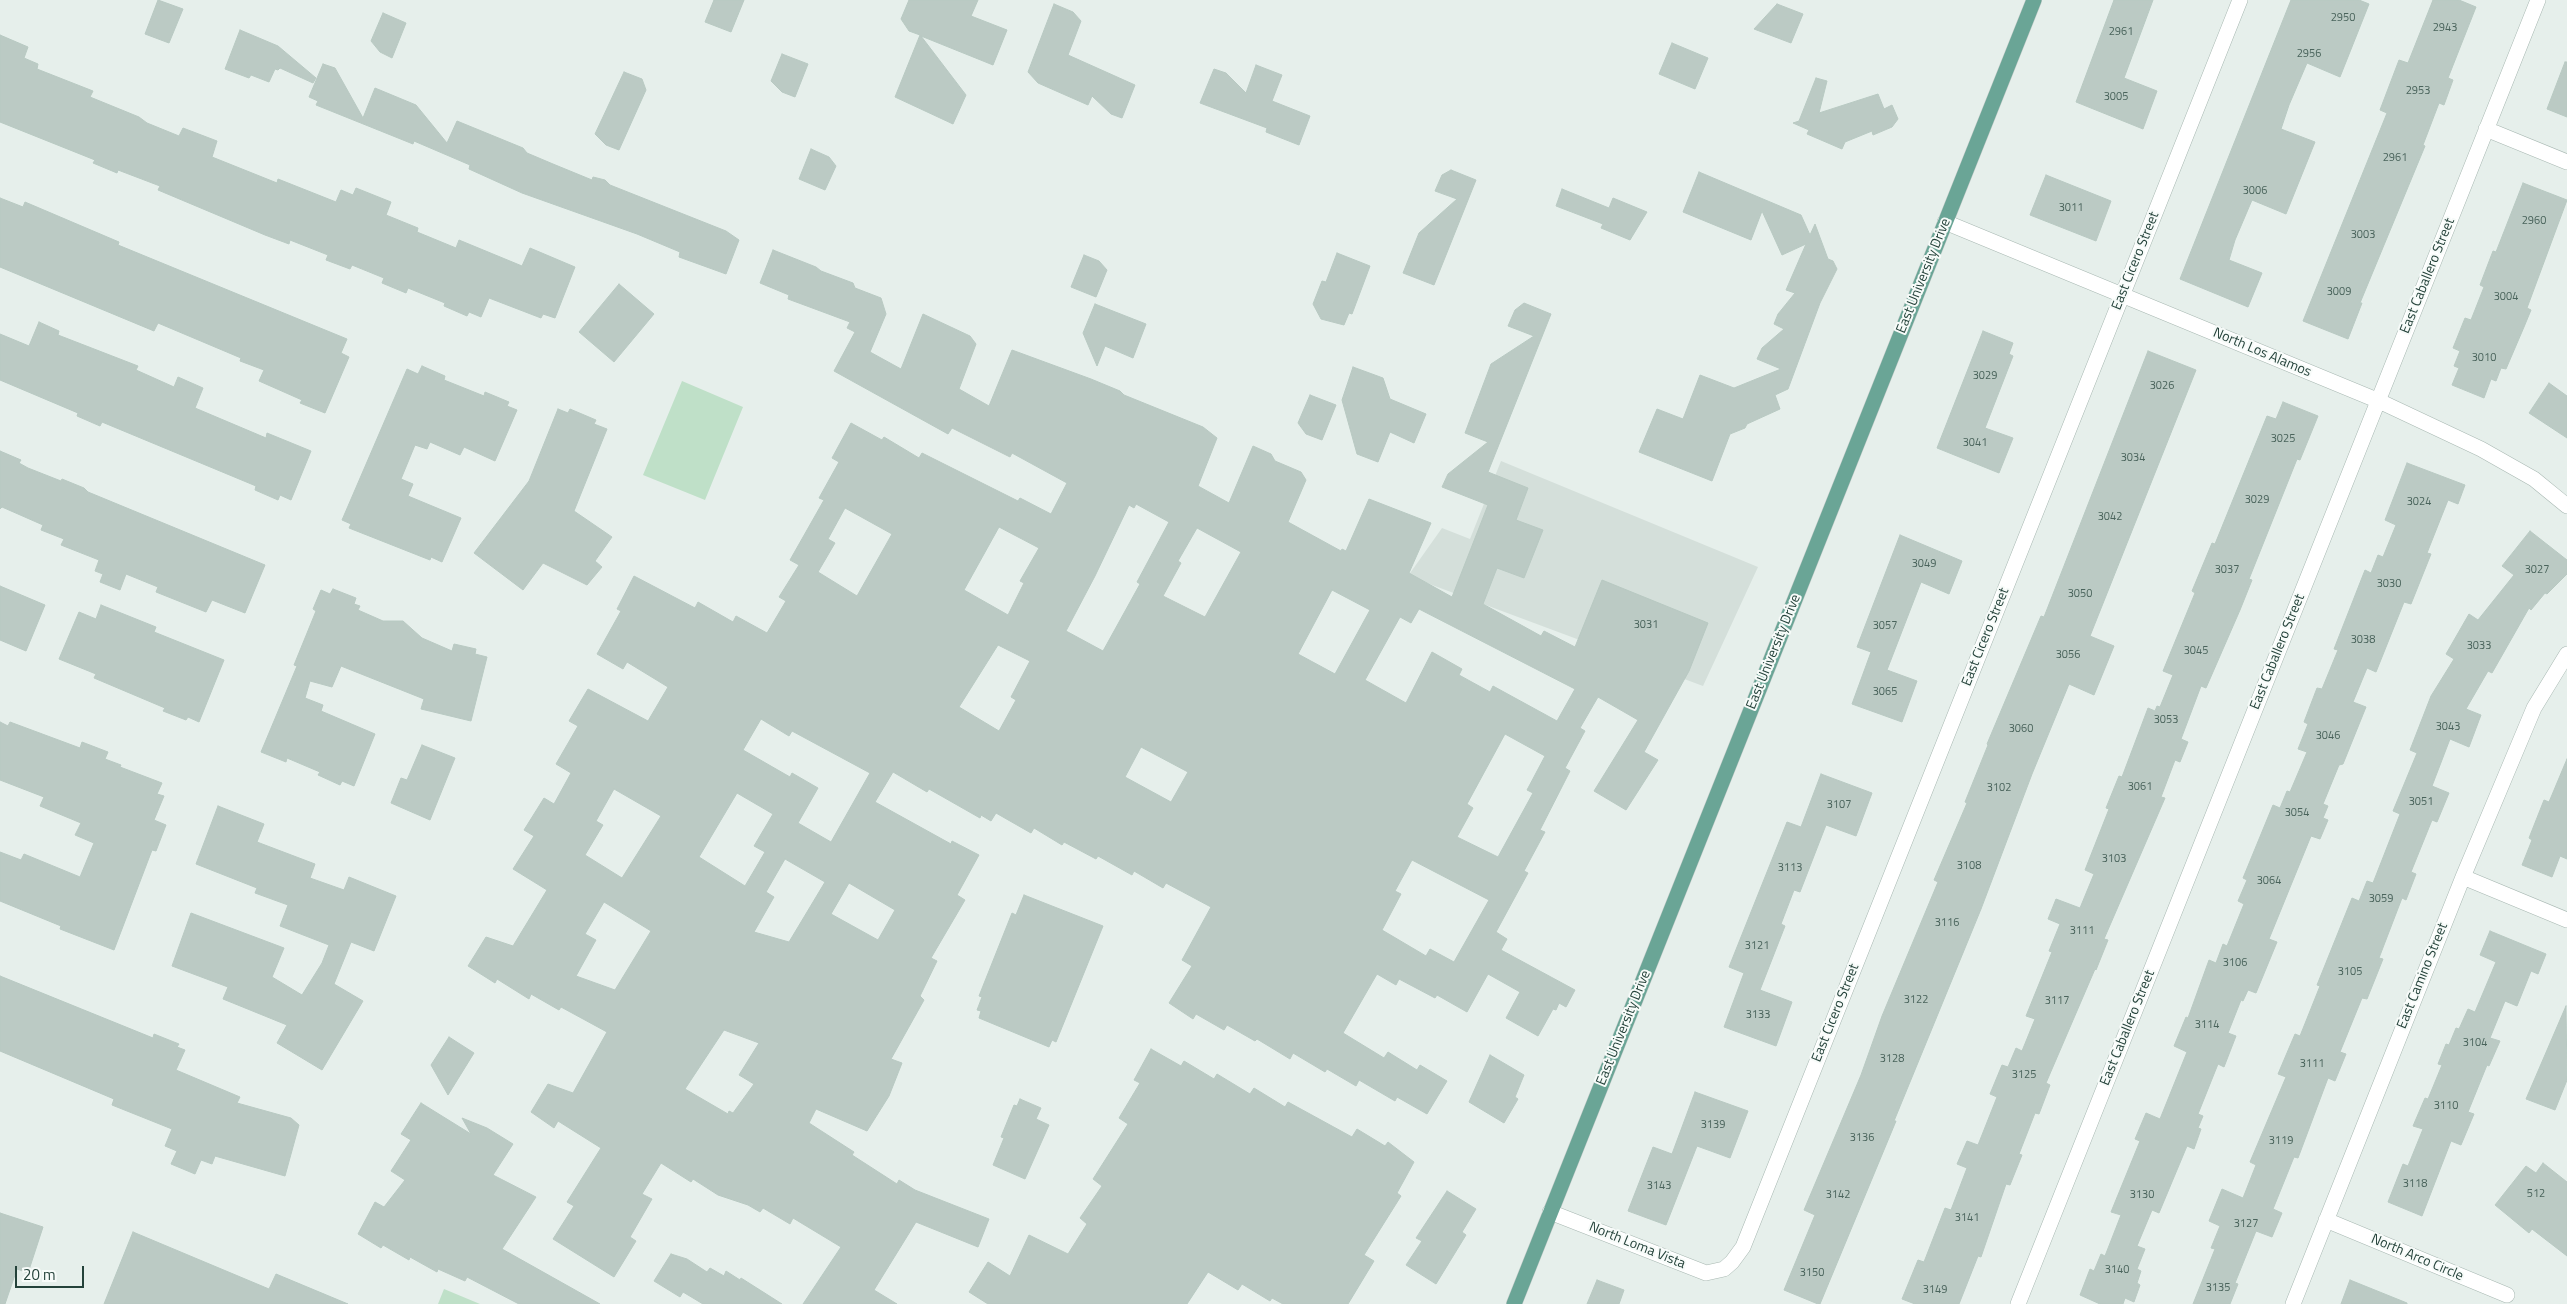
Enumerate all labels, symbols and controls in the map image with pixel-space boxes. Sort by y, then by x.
house number: 2950 [2331,11,2355,25]
house number: 2943 [2433,21,2457,35]
house number: 2961 [2109,25,2133,39]
house number: 2956 [2297,47,2321,61]
house number: 2953 [2406,84,2430,98]
house number: 3005 [2104,90,2128,104]
house number: 2961 [2383,151,2407,165]
house number: 3006 [2243,184,2267,198]
house number: 3011 [2059,201,2083,215]
street label: East Cicero Street [2109,210,2163,312]
house number: 2960 [2522,214,2546,228]
street label: East University Drive [1893,216,1955,336]
street label: East Caballero Street [2397,216,2459,336]
house number: 3003 [2351,228,2375,242]
house number: 3009 [2327,285,2351,299]
house number: 3004 [2494,290,2518,304]
street label: North Los Alamos [2210,325,2314,381]
house number: 3010 [2472,351,2496,365]
house number: 3029 [1973,369,1997,383]
house number: 3026 [2150,379,2174,393]
house number: 3025 [2271,432,2295,446]
house number: 3041 [1963,436,1987,450]
house number: 3034 [2121,451,2145,465]
house number: 3029 [2245,493,2269,507]
house number: 3024 [2407,495,2431,509]
house number: 3042 [2098,510,2122,524]
house number: 3049 [1912,557,1936,571]
house number: 3037 [2215,563,2239,577]
house number: 3027 [2525,563,2549,577]
house number: 3030 [2377,577,2401,591]
street label: East Cicero Street [1959,586,2013,688]
house number: 3050 [2068,587,2092,601]
street label: East University Drive [1743,592,1805,712]
street label: East Caballero Street [2247,592,2309,712]
house number: 3031 [1634,618,1658,632]
house number: 3057 [1873,619,1897,633]
house number: 3038 [2351,633,2375,647]
house number: 3033 [2467,639,2491,653]
house number: 3045 [2184,644,2208,658]
house number: 3056 [2056,648,2080,662]
house number: 3065 [1873,685,1897,699]
house number: 3053 [2154,713,2178,727]
house number: 3043 [2436,720,2460,734]
house number: 3060 [2009,722,2033,736]
house number: 3046 [2316,729,2340,743]
house number: 3061 [2128,780,2152,794]
house number: 3102 [1987,781,2011,795]
house number: 3051 [2409,795,2433,809]
house number: 3107 [1827,798,1851,812]
house number: 3054 [2285,806,2309,820]
house number: 3103 [2102,852,2126,866]
house number: 3108 [1957,859,1981,873]
house number: 3113 [1778,861,1802,875]
house number: 3064 [2257,874,2281,888]
house number: 3059 [2369,892,2393,906]
house number: 3116 [1935,916,1959,930]
street label: East Camino Street [2394,921,2452,1031]
house number: 3111 [2070,924,2094,938]
house number: 3121 [1745,939,1769,953]
house number: 3106 [2223,956,2247,970]
street label: East Cicero Street [1809,962,1863,1064]
house number: 3105 [2338,965,2362,979]
street label: East University Drive [1593,968,1655,1088]
street label: East Caballero Street [2097,968,2159,1088]
house number: 3122 [1904,993,1928,1007]
house number: 3117 [2045,994,2069,1008]
house number: 3133 [1746,1008,1770,1022]
house number: 3114 [2195,1018,2219,1032]
house number: 3104 [2463,1036,2487,1050]
house number: 3128 [1880,1052,1904,1066]
house number: 3111 [2300,1057,2324,1071]
house number: 3125 [2012,1068,2036,1082]
house number: 3110 [2434,1099,2458,1113]
house number: 3139 [1701,1118,1725,1132]
house number: 3136 [1850,1131,1874,1145]
house number: 3119 [2269,1134,2293,1148]
house number: 3118 [2403,1177,2427,1191]
house number: 3143 [1647,1179,1671,1193]
house number: 512 [2527,1187,2545,1201]
house number: 3142 [1826,1188,1850,1202]
house number: 3130 [2130,1188,2154,1202]
house number: 3141 [1955,1211,1979,1225]
house number: 3127 [2234,1217,2258,1231]
street label: North Loma Vista [1586,1219,1688,1273]
street label: North Arco Circle [2368,1231,2466,1285]
scale bar [18,1256,86,1288]
text: 20 m [23,1263,56,1286]
house number: 3140 [2105,1263,2129,1277]
house number: 3150 [1800,1266,1824,1280]
house number: 3135 [2206,1281,2230,1295]
house number: 3149 [1923,1283,1947,1297]

